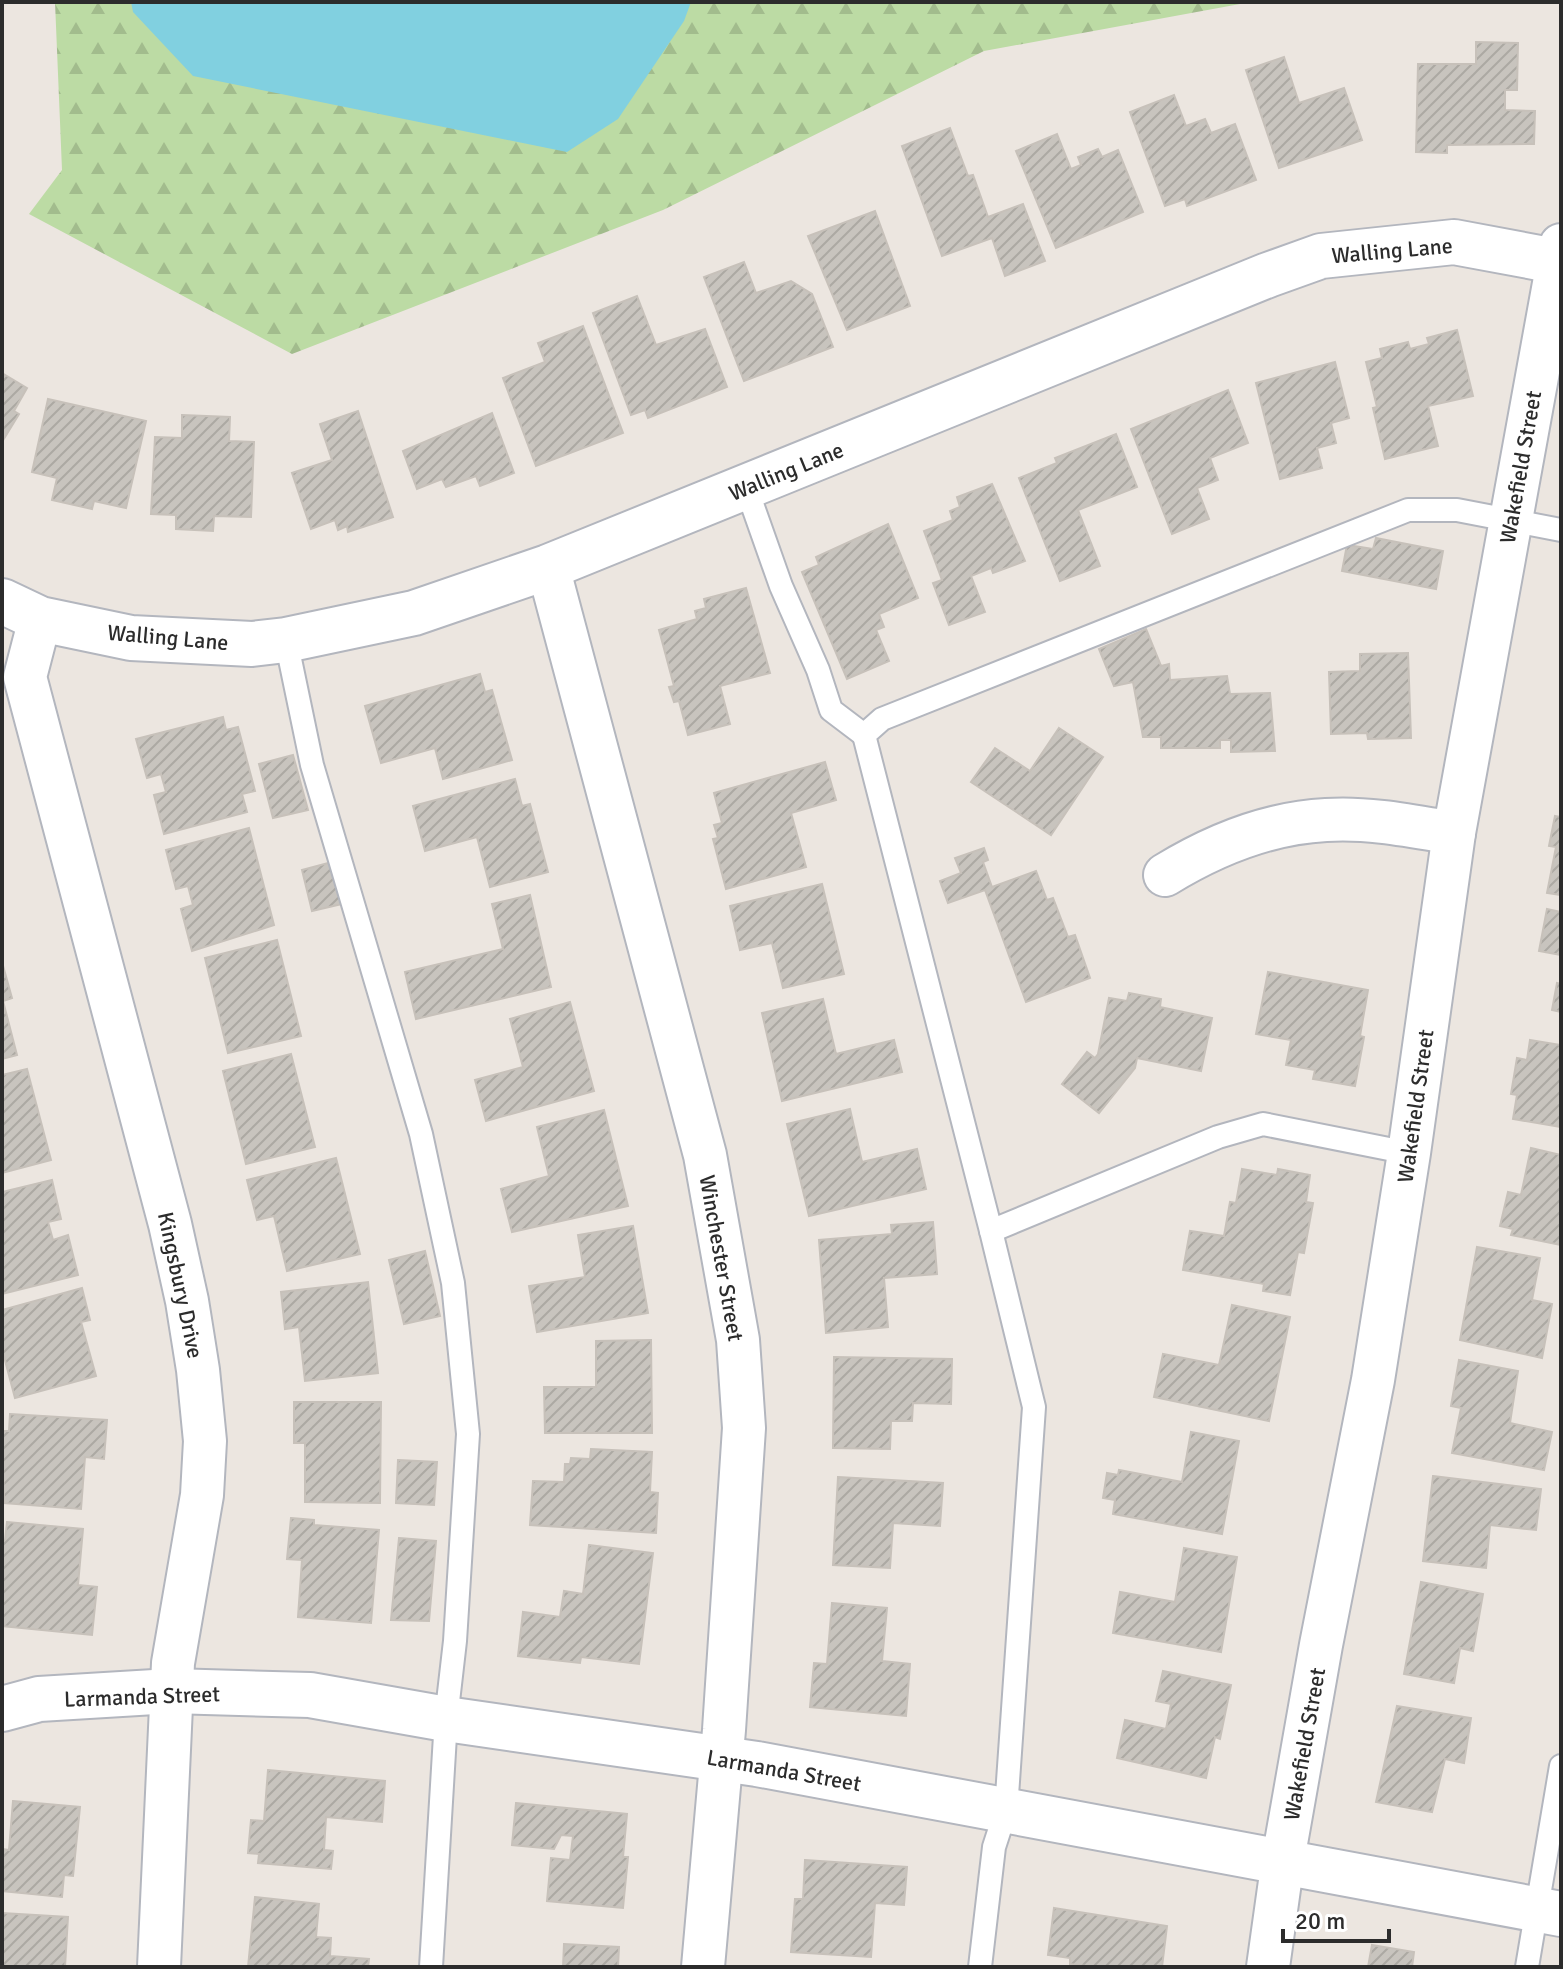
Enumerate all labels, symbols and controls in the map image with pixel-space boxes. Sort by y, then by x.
street label: Walling Lane [1330,232,1454,269]
street label: Wakefield Street [1494,388,1547,546]
street label: Walling Lane [725,436,848,507]
street label: Walling Lane [106,619,230,656]
street label: Wakefield Street [1391,1027,1440,1185]
street label: Winchester Street [694,1173,749,1344]
street label: Kingsbury Drive [152,1209,209,1361]
street label: Wakefield Street [1278,1665,1331,1823]
street label: Larmanda Street [64,1680,221,1713]
street label: Larmanda Street [705,1744,863,1797]
scale bar [1283,1893,1389,1943]
text: 20 m [1295,1906,1345,1936]

